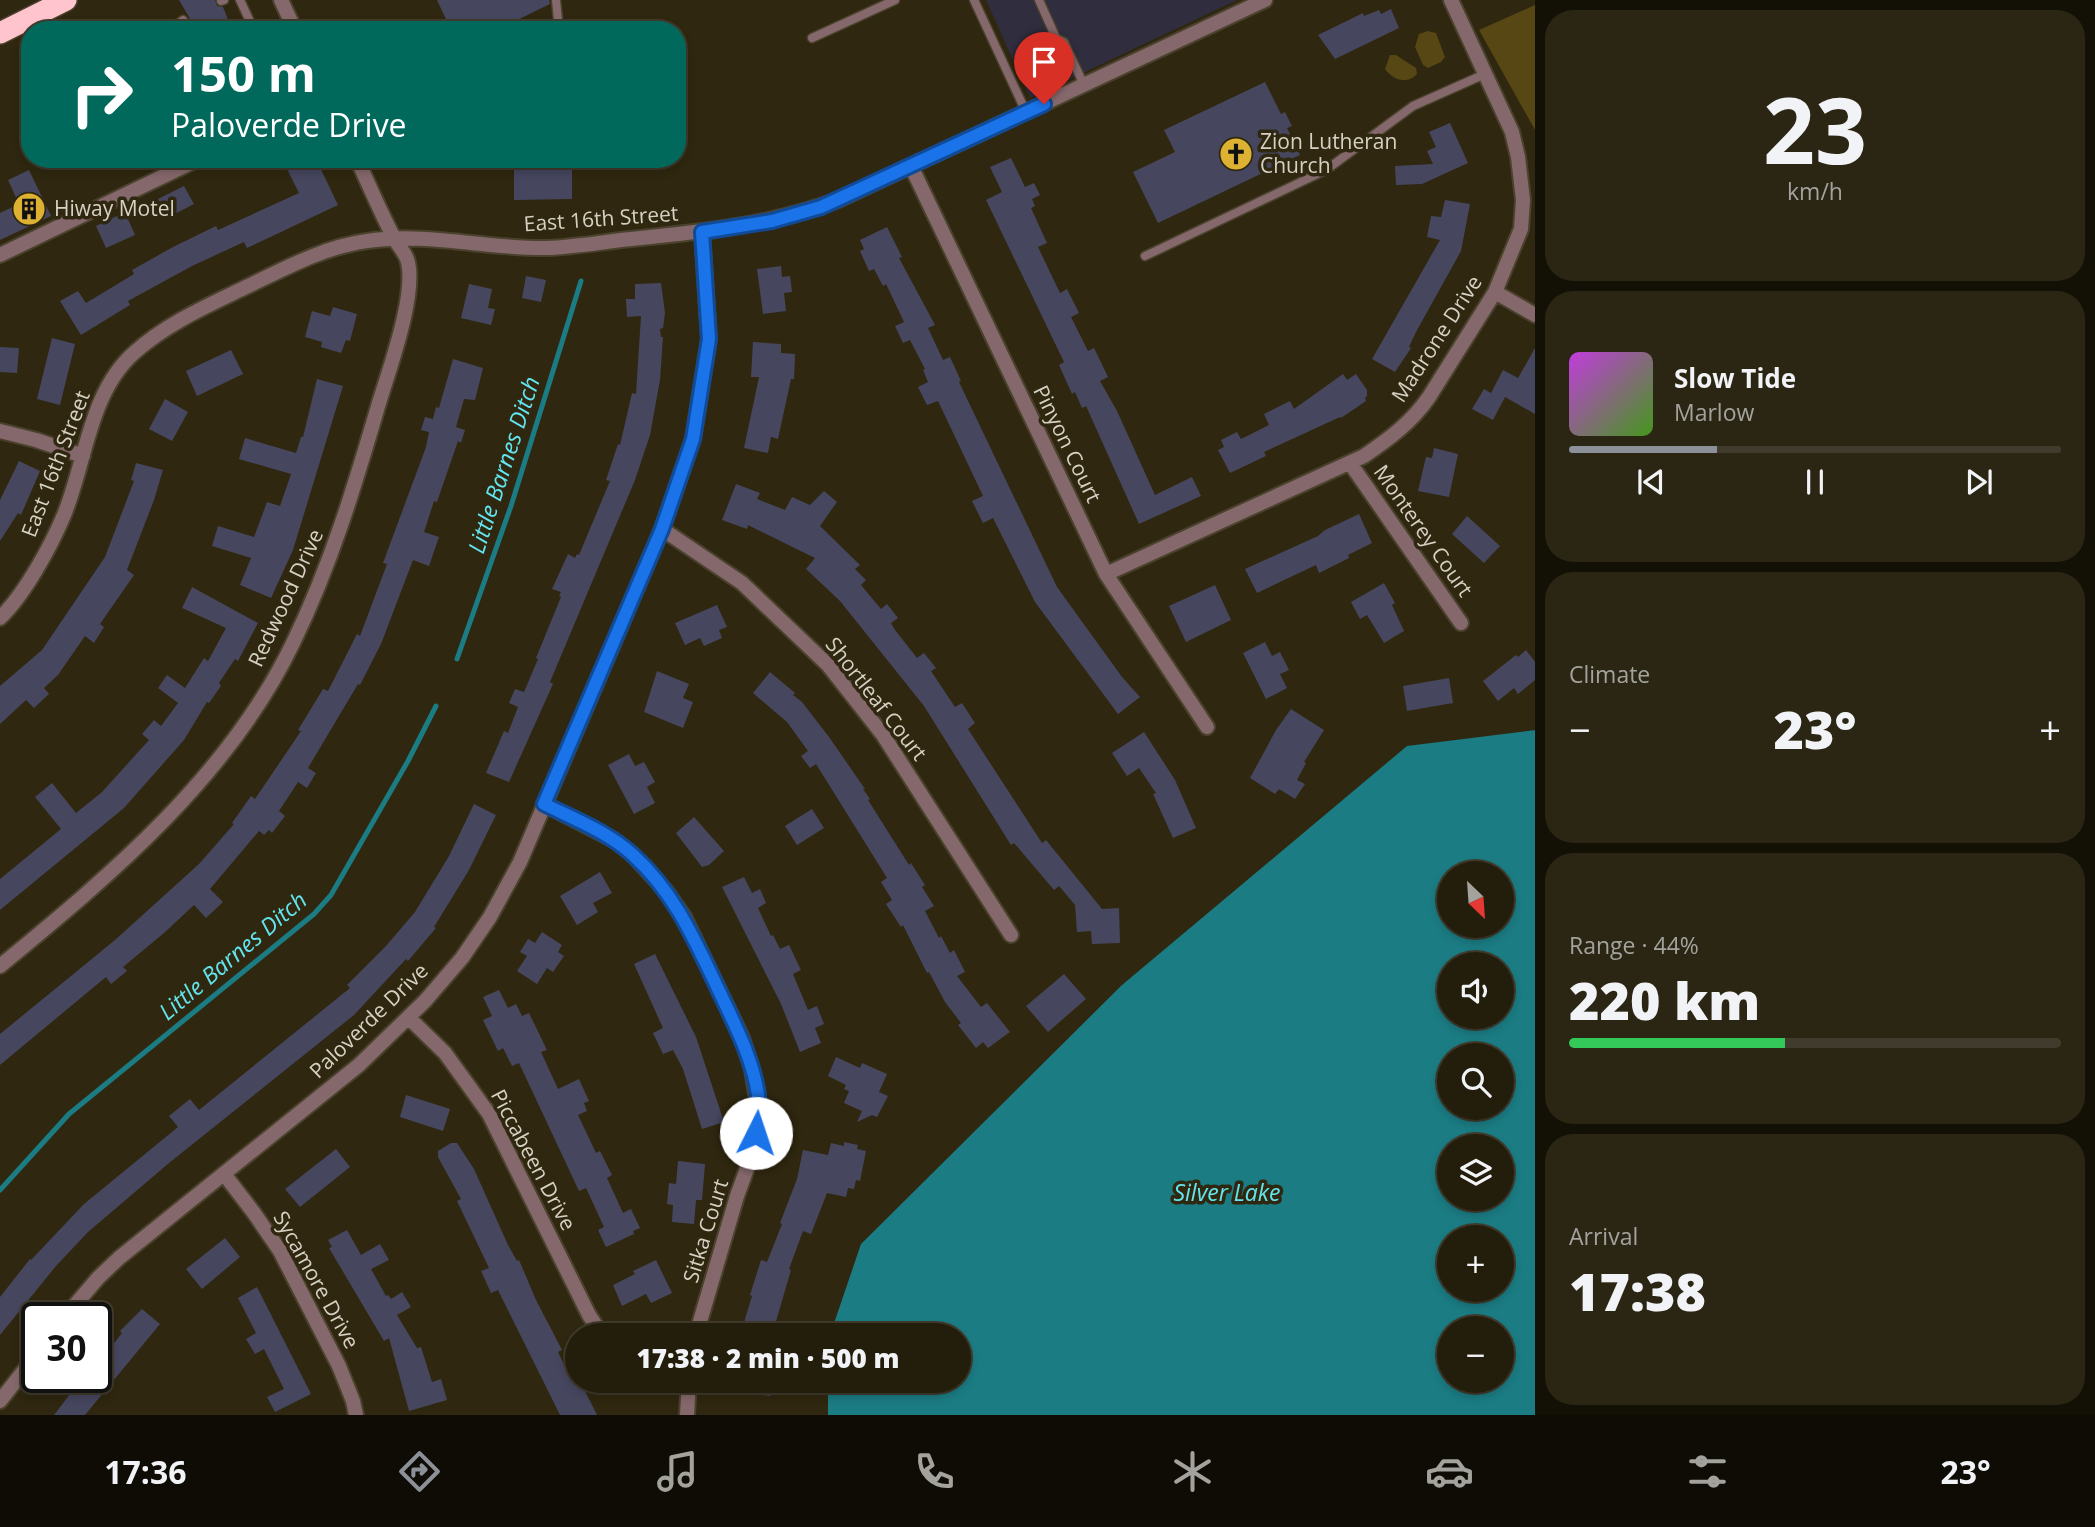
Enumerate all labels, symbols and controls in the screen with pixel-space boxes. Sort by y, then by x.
pin [1014,32,1074,104]
text: 150 m [171,40,316,106]
icon: arrive [1025,43,1063,81]
icon: right [56,49,147,140]
text: 23 [1763,67,1867,191]
text: Paloverde Drive [171,103,407,146]
place label: Zion Lutheran Church [1260,127,1397,179]
church icon: Zion Lutheran Church [1217,135,1255,173]
text: km/h [1787,175,1843,207]
building icon: Hiway Motel [10,190,48,228]
place label: Hiway Motel [54,194,175,222]
street label: East 16th Street [523,199,679,237]
street label: Madrone Drive [1385,270,1488,407]
text: Slow Tide [1674,360,1796,396]
water label: Little Barnes Ditch [459,372,547,557]
street label: Pinyon Court [1027,380,1108,507]
street label: East 16th Street [14,386,96,541]
text: Marlow [1674,396,1754,428]
street label: Monterey Court [1368,459,1480,602]
icon: previous [1632,463,1670,501]
icon: pause [1796,463,1834,501]
icon: next [1960,463,1998,501]
street label: Redwood Drive [241,524,329,671]
street label: Shortleaf Court [820,631,934,766]
text: Climate [1569,658,1650,690]
text: 23° [1774,693,1856,764]
text: − [1569,703,1591,755]
text: + [2039,703,2061,755]
north arrow [1437,861,1514,938]
map controls [1437,861,1514,1393]
water label: Little Barnes Ditch [152,884,313,1027]
text: Range · 44% [1569,929,1699,961]
button: sound [1437,952,1514,1029]
street label: Paloverde Drive [303,957,434,1084]
text: 220 km [1569,964,1760,1035]
button: search [1437,1043,1514,1120]
street label: Piccabeen Drive [485,1084,583,1235]
position arrow [719,1096,793,1170]
button: layers [1437,1134,1514,1211]
street label: Sitka Court [676,1175,734,1286]
water label: Silver Lake [1173,1176,1281,1208]
street label: Sycamore Drive [268,1206,366,1353]
text: Arrival [1569,1220,1638,1252]
button: + [1437,1225,1514,1302]
text: 17:38 [1569,1255,1706,1326]
speed limit sign: 30 [21,1302,112,1393]
button: − [1437,1316,1514,1393]
text: 17:38 · 2 min · 500 m [637,1340,899,1376]
icon: directions [395,1447,444,1496]
icon: music [653,1447,702,1496]
icon: phone [910,1447,959,1496]
icon: climate [1168,1447,1217,1496]
icon: car [1425,1447,1474,1496]
icon: filters [1683,1447,1732,1496]
text: 17:36 [104,1450,187,1493]
text: 23° [1940,1450,1991,1493]

